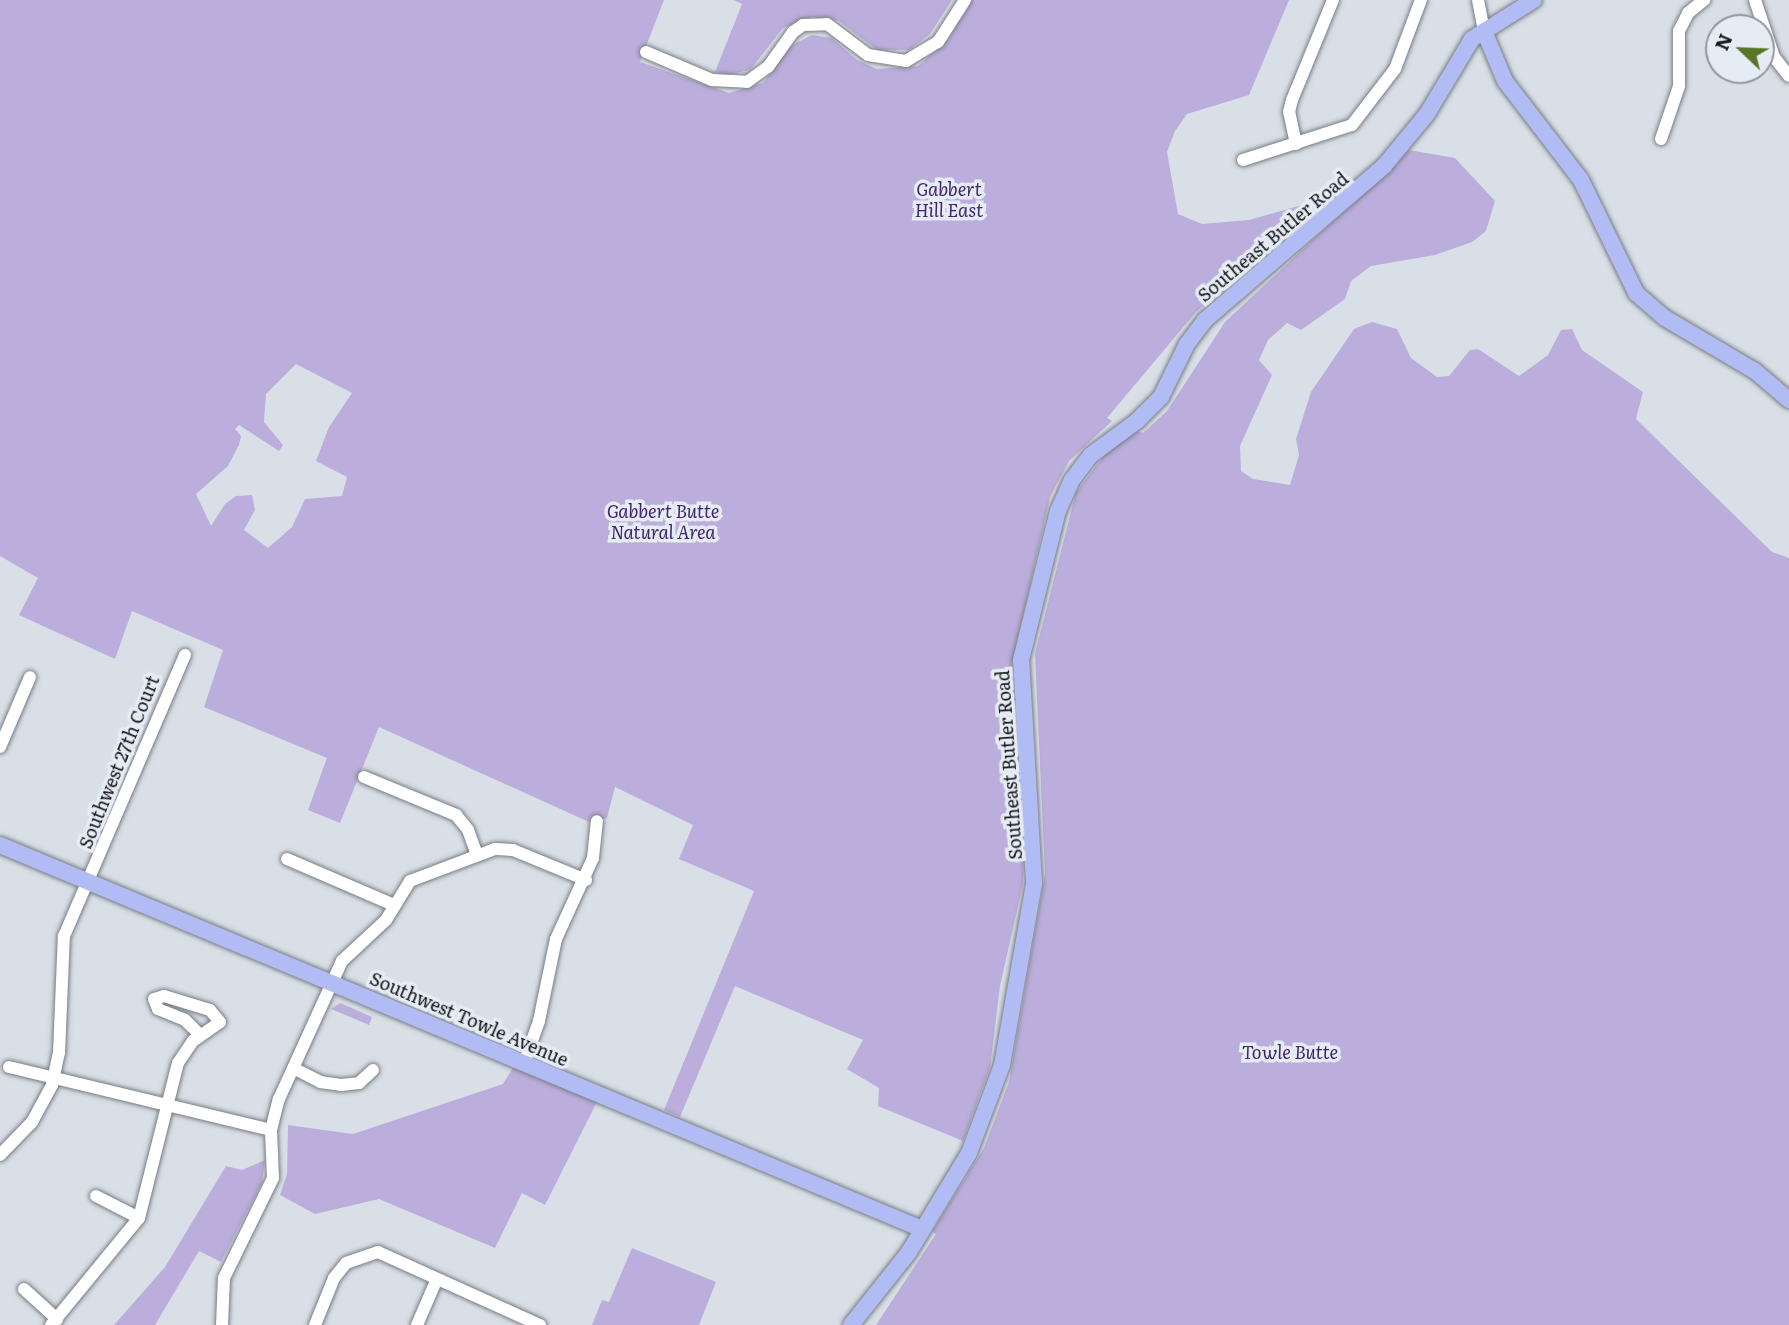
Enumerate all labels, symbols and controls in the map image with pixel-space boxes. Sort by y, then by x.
north arrow [1705,14,1775,84]
text: N [1707,29,1739,54]
street label: Southeast Butler Road [1193,168,1353,306]
park label: Gabbert Hill East [915,179,983,222]
park label: Gabbert Butte Natural Area [607,501,719,544]
street label: Southeast Butler Road [992,670,1026,860]
street label: Southwest 27th Court [74,672,164,852]
street label: Southwest Towle Avenue [367,967,571,1071]
park label: Towle Butte [1242,1041,1338,1063]

